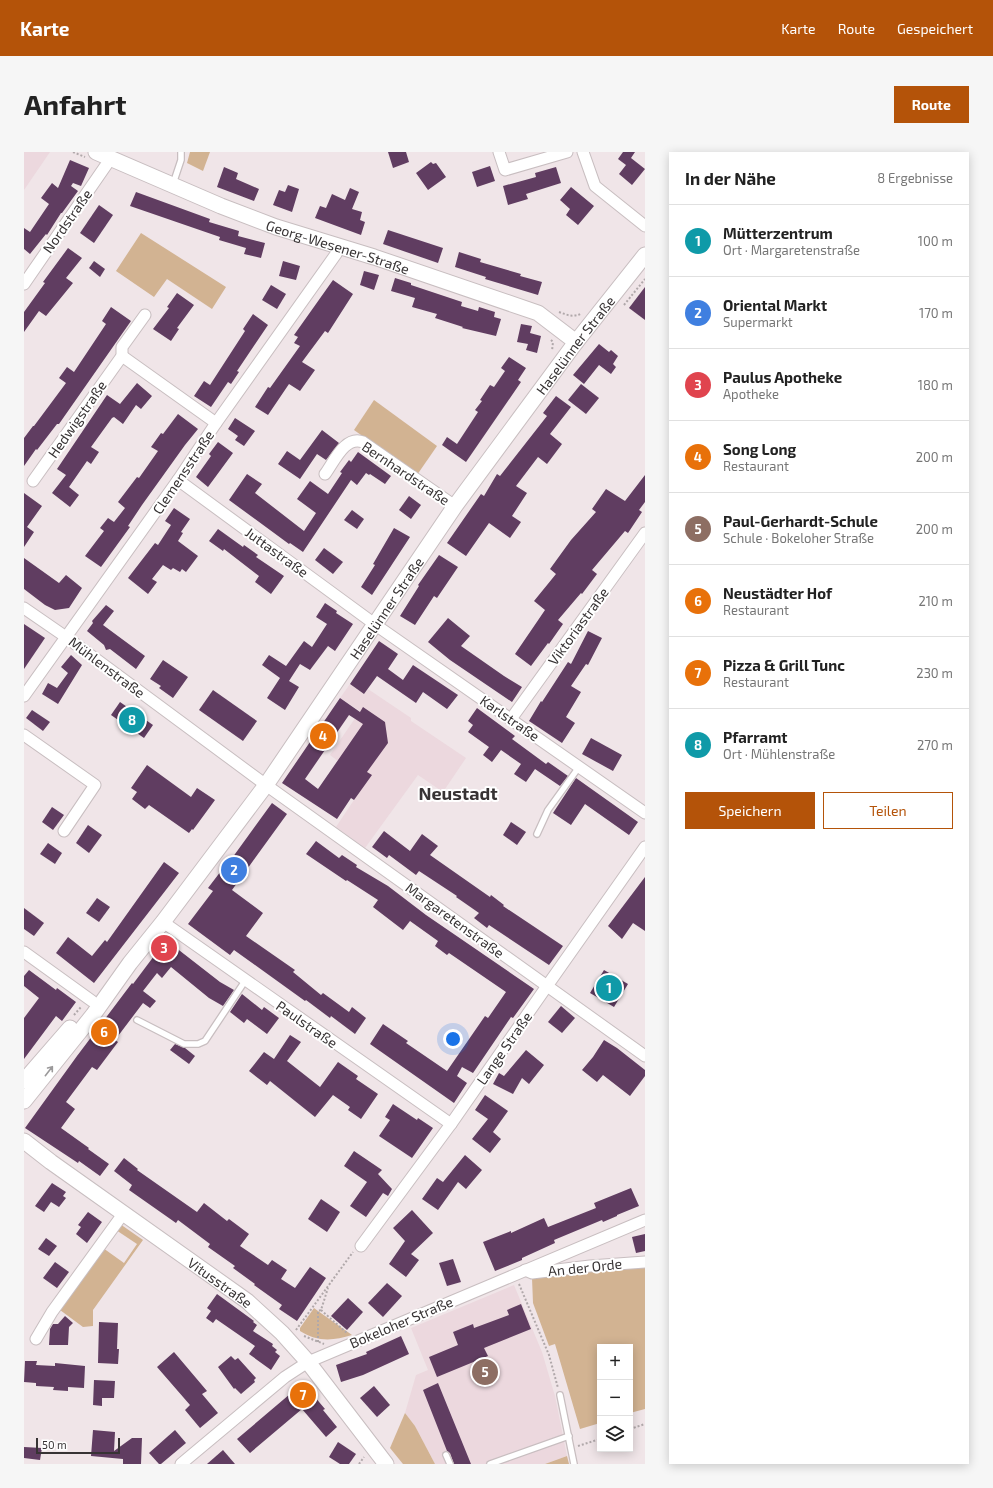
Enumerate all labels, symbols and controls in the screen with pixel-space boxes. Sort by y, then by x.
text: Karte [20,17,70,40]
text: Karte [781,20,816,37]
text: Route [838,20,875,37]
text: Gespeichert [897,20,973,37]
button: Route [894,86,969,123]
text: Anfahrt [24,87,127,121]
text: In der Nähe [685,168,776,188]
text: 8 Ergebnisse [877,170,953,186]
street label: Nordstraße [39,186,95,256]
street label: Georg-Wesener-Straße [264,216,412,277]
text: Mütterzentrum [723,224,833,242]
text: 1 [695,233,701,249]
text: 100 m [918,233,953,249]
text: Ort · Margaretenstraße [723,242,860,258]
street label: Haselünner Straße [532,292,618,397]
text: Oriental Markt [723,296,827,314]
text: 2 [694,305,702,321]
text: 170 m [919,305,953,321]
text: Supermarkt [723,314,793,330]
text: Paulus Apotheke [723,368,842,386]
street label: Hedwigstraße [44,377,110,461]
text: 3 [694,377,702,393]
text: 180 m [918,377,953,393]
text: Apotheke [723,386,779,402]
street label: Clemensstraße [149,427,217,517]
street label: Bernhardstraße [359,437,453,509]
text: Song Long [723,440,796,458]
text: 4 [694,449,702,465]
text: 200 m [916,449,953,465]
text: Restaurant [723,458,789,474]
text: Paul-Gerhardt-Schule [723,512,878,530]
text: 5 [694,521,702,537]
text: 200 m [916,521,953,537]
street label: Juttastraße [242,523,312,581]
text: Schule · Bokeloher Straße [723,530,874,546]
street label: Haselünner Straße [345,554,427,662]
street label: Viktoriastraße [544,584,612,668]
text: Neustädter Hof [723,584,832,602]
text: 6 [694,593,702,609]
text: 210 m [918,593,953,609]
text: Restaurant [723,602,789,618]
street label: Mühlenstraße [66,633,148,701]
text: Pizza & Grill Tunc [723,656,845,674]
text: 7 [695,665,701,681]
text: 230 m [916,665,953,681]
text: Restaurant [723,674,789,690]
street label: Karlstraße [477,691,543,745]
pin: 8 [119,705,145,735]
pin: 4 [310,721,336,751]
text: Pfarramt [723,728,788,746]
text: 8 [694,737,702,753]
text: 270 m [917,737,953,753]
text: Ort · Mühlenstraße [723,746,835,762]
district label: Neustadt [418,782,498,804]
button: Speichern [685,792,815,829]
button: Teilen [823,792,953,829]
pin: 2 [221,855,247,885]
street label: Margaretenstraße [402,879,508,961]
pin: 3 [151,933,177,963]
pin: 1 [596,973,622,1003]
street label: Paulstraße [273,997,341,1051]
street label: Lange Straße [473,1008,535,1088]
pin: 6 [91,1017,117,1047]
your location [443,1029,463,1049]
one-way arrow [44,1065,53,1076]
street label: Vitusstraße [185,1254,257,1311]
street label: An der Orde [547,1255,623,1279]
street label: Bokeloher Straße [347,1293,455,1351]
map controls [597,1344,633,1452]
button: + [597,1344,633,1380]
pin: 5 [472,1357,498,1387]
pin: 7 [290,1380,316,1410]
button: − [597,1380,633,1416]
button: layers [597,1416,633,1452]
scale bar [36,1436,120,1455]
text: 50 m [42,1438,67,1451]

